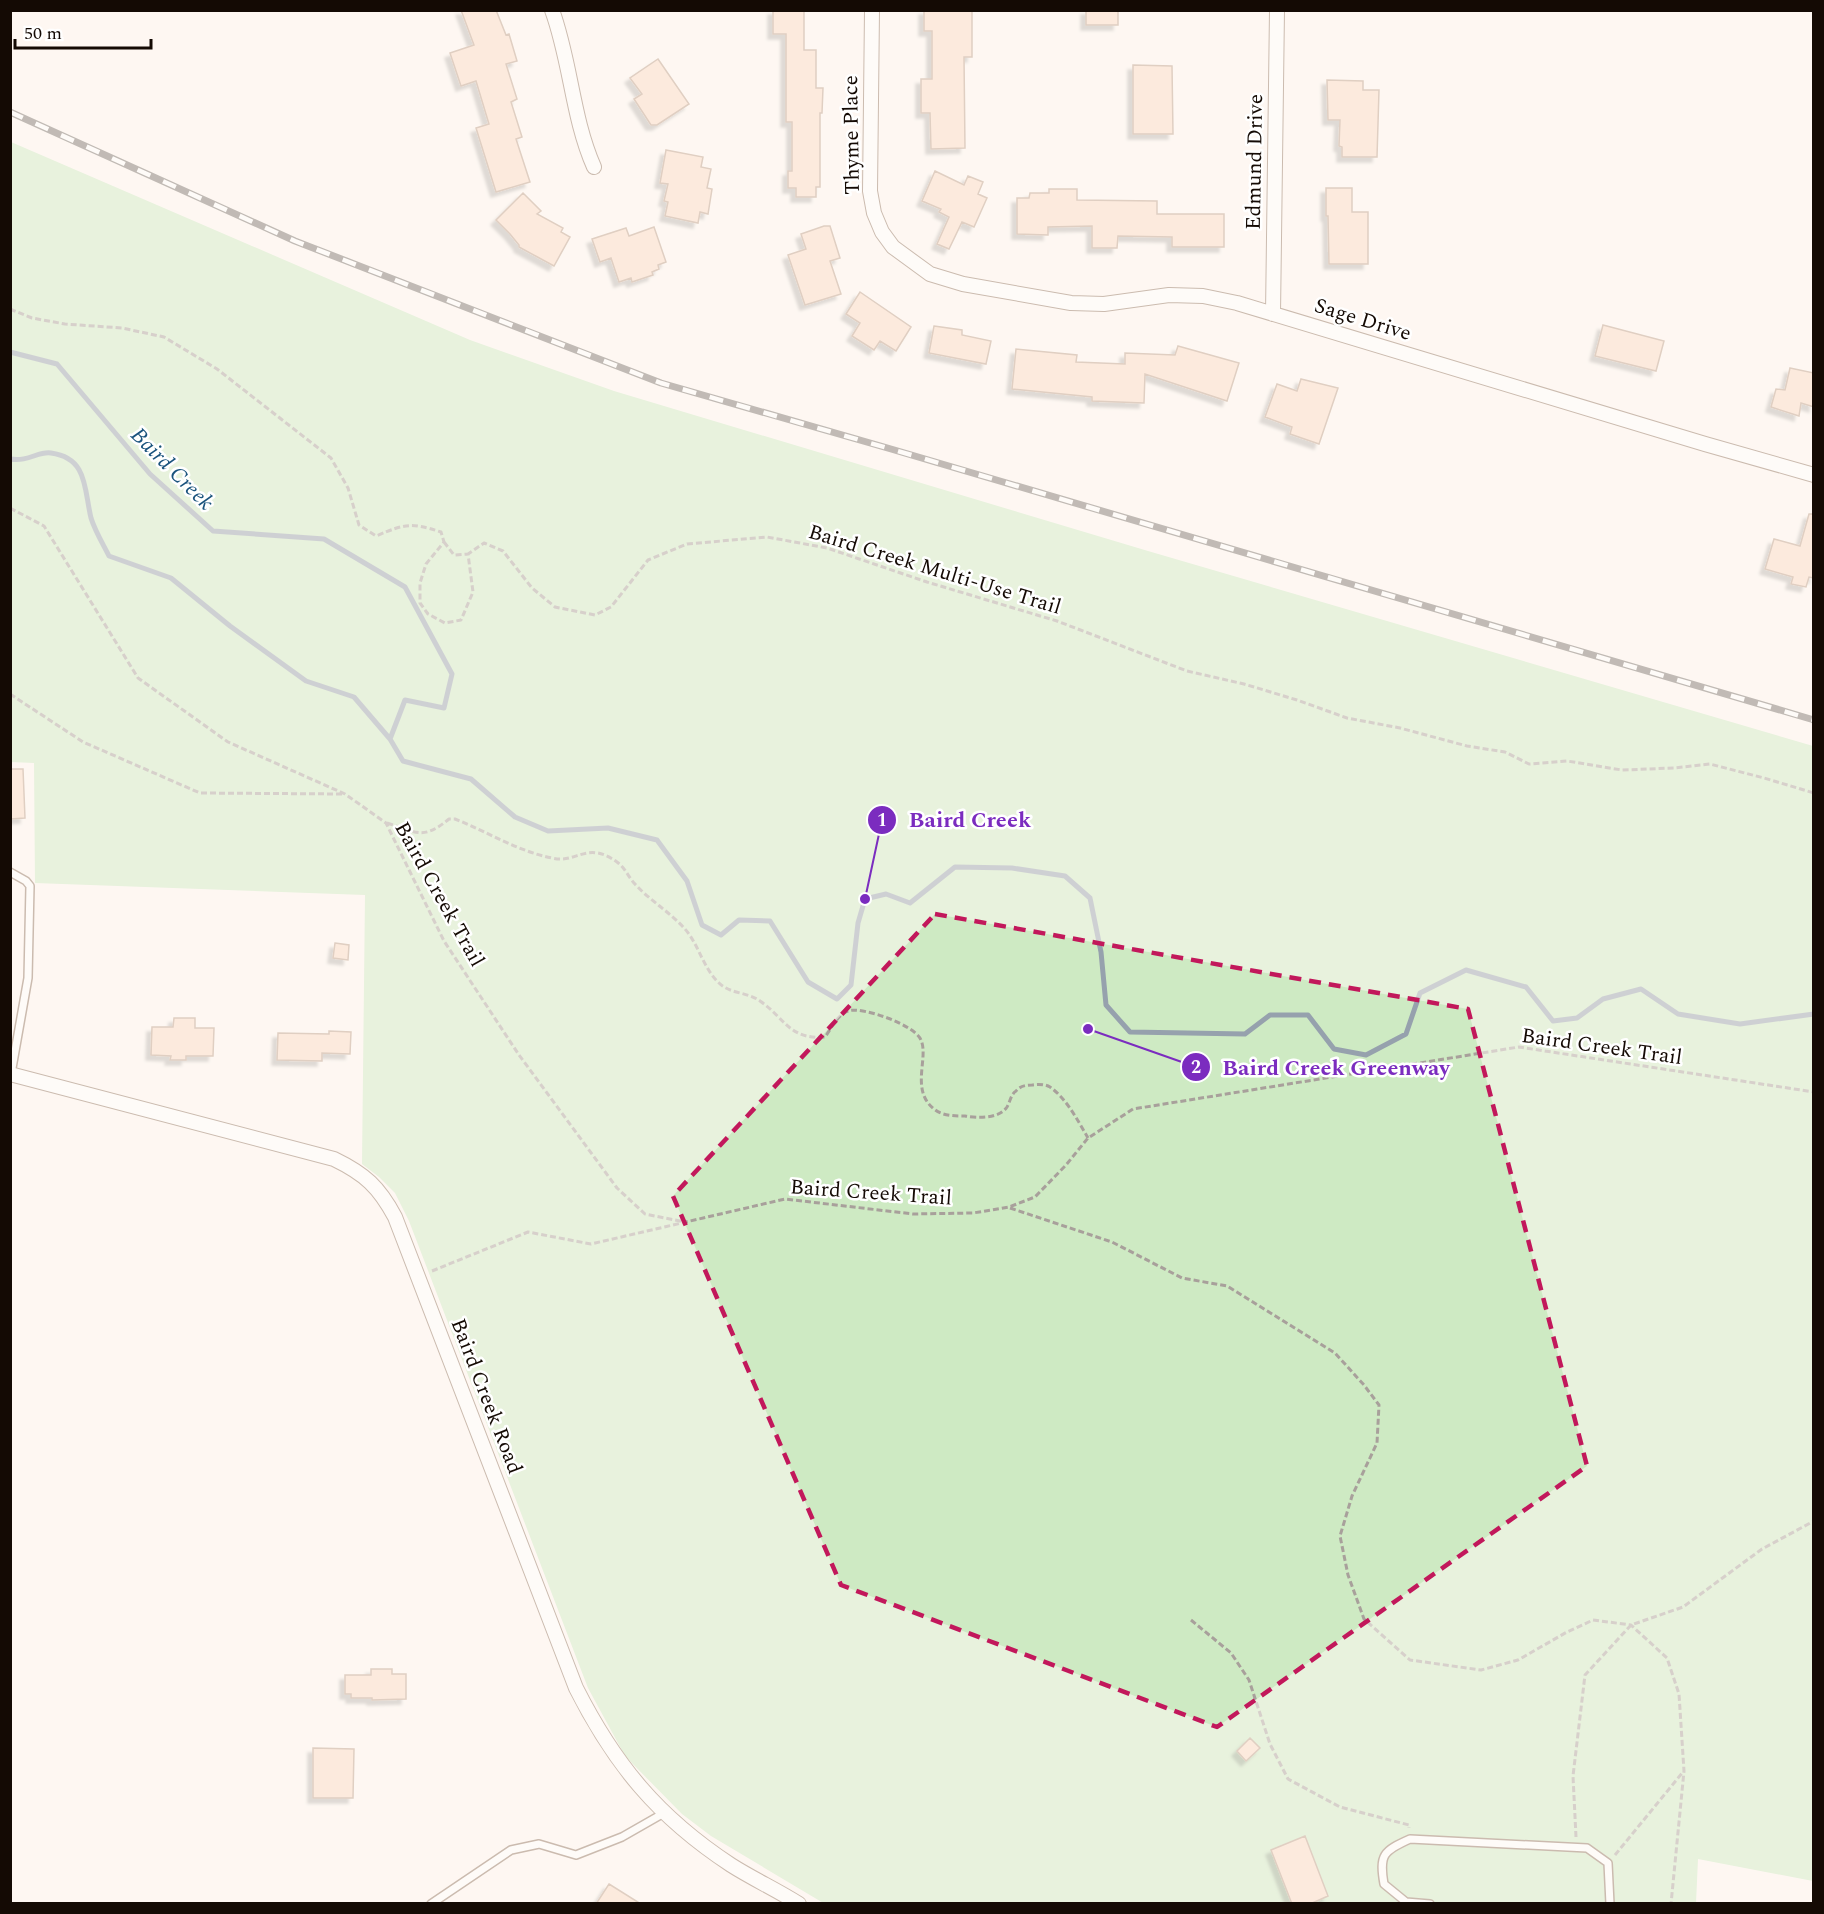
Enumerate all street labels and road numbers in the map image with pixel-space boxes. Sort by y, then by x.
street label: Thyme Place [835,75,869,195]
street label: Edmund Drive [1238,94,1272,230]
street label: Sage Drive [1310,290,1415,350]
street label: Baird Creek Multi-Use Trail [804,516,1065,624]
street label: Baird Creek Trail [386,816,492,973]
street label: Baird Creek Trail [1519,1020,1684,1074]
street label: Baird Creek Trail [789,1171,953,1215]
street label: Baird Creek Road [442,1314,530,1479]

